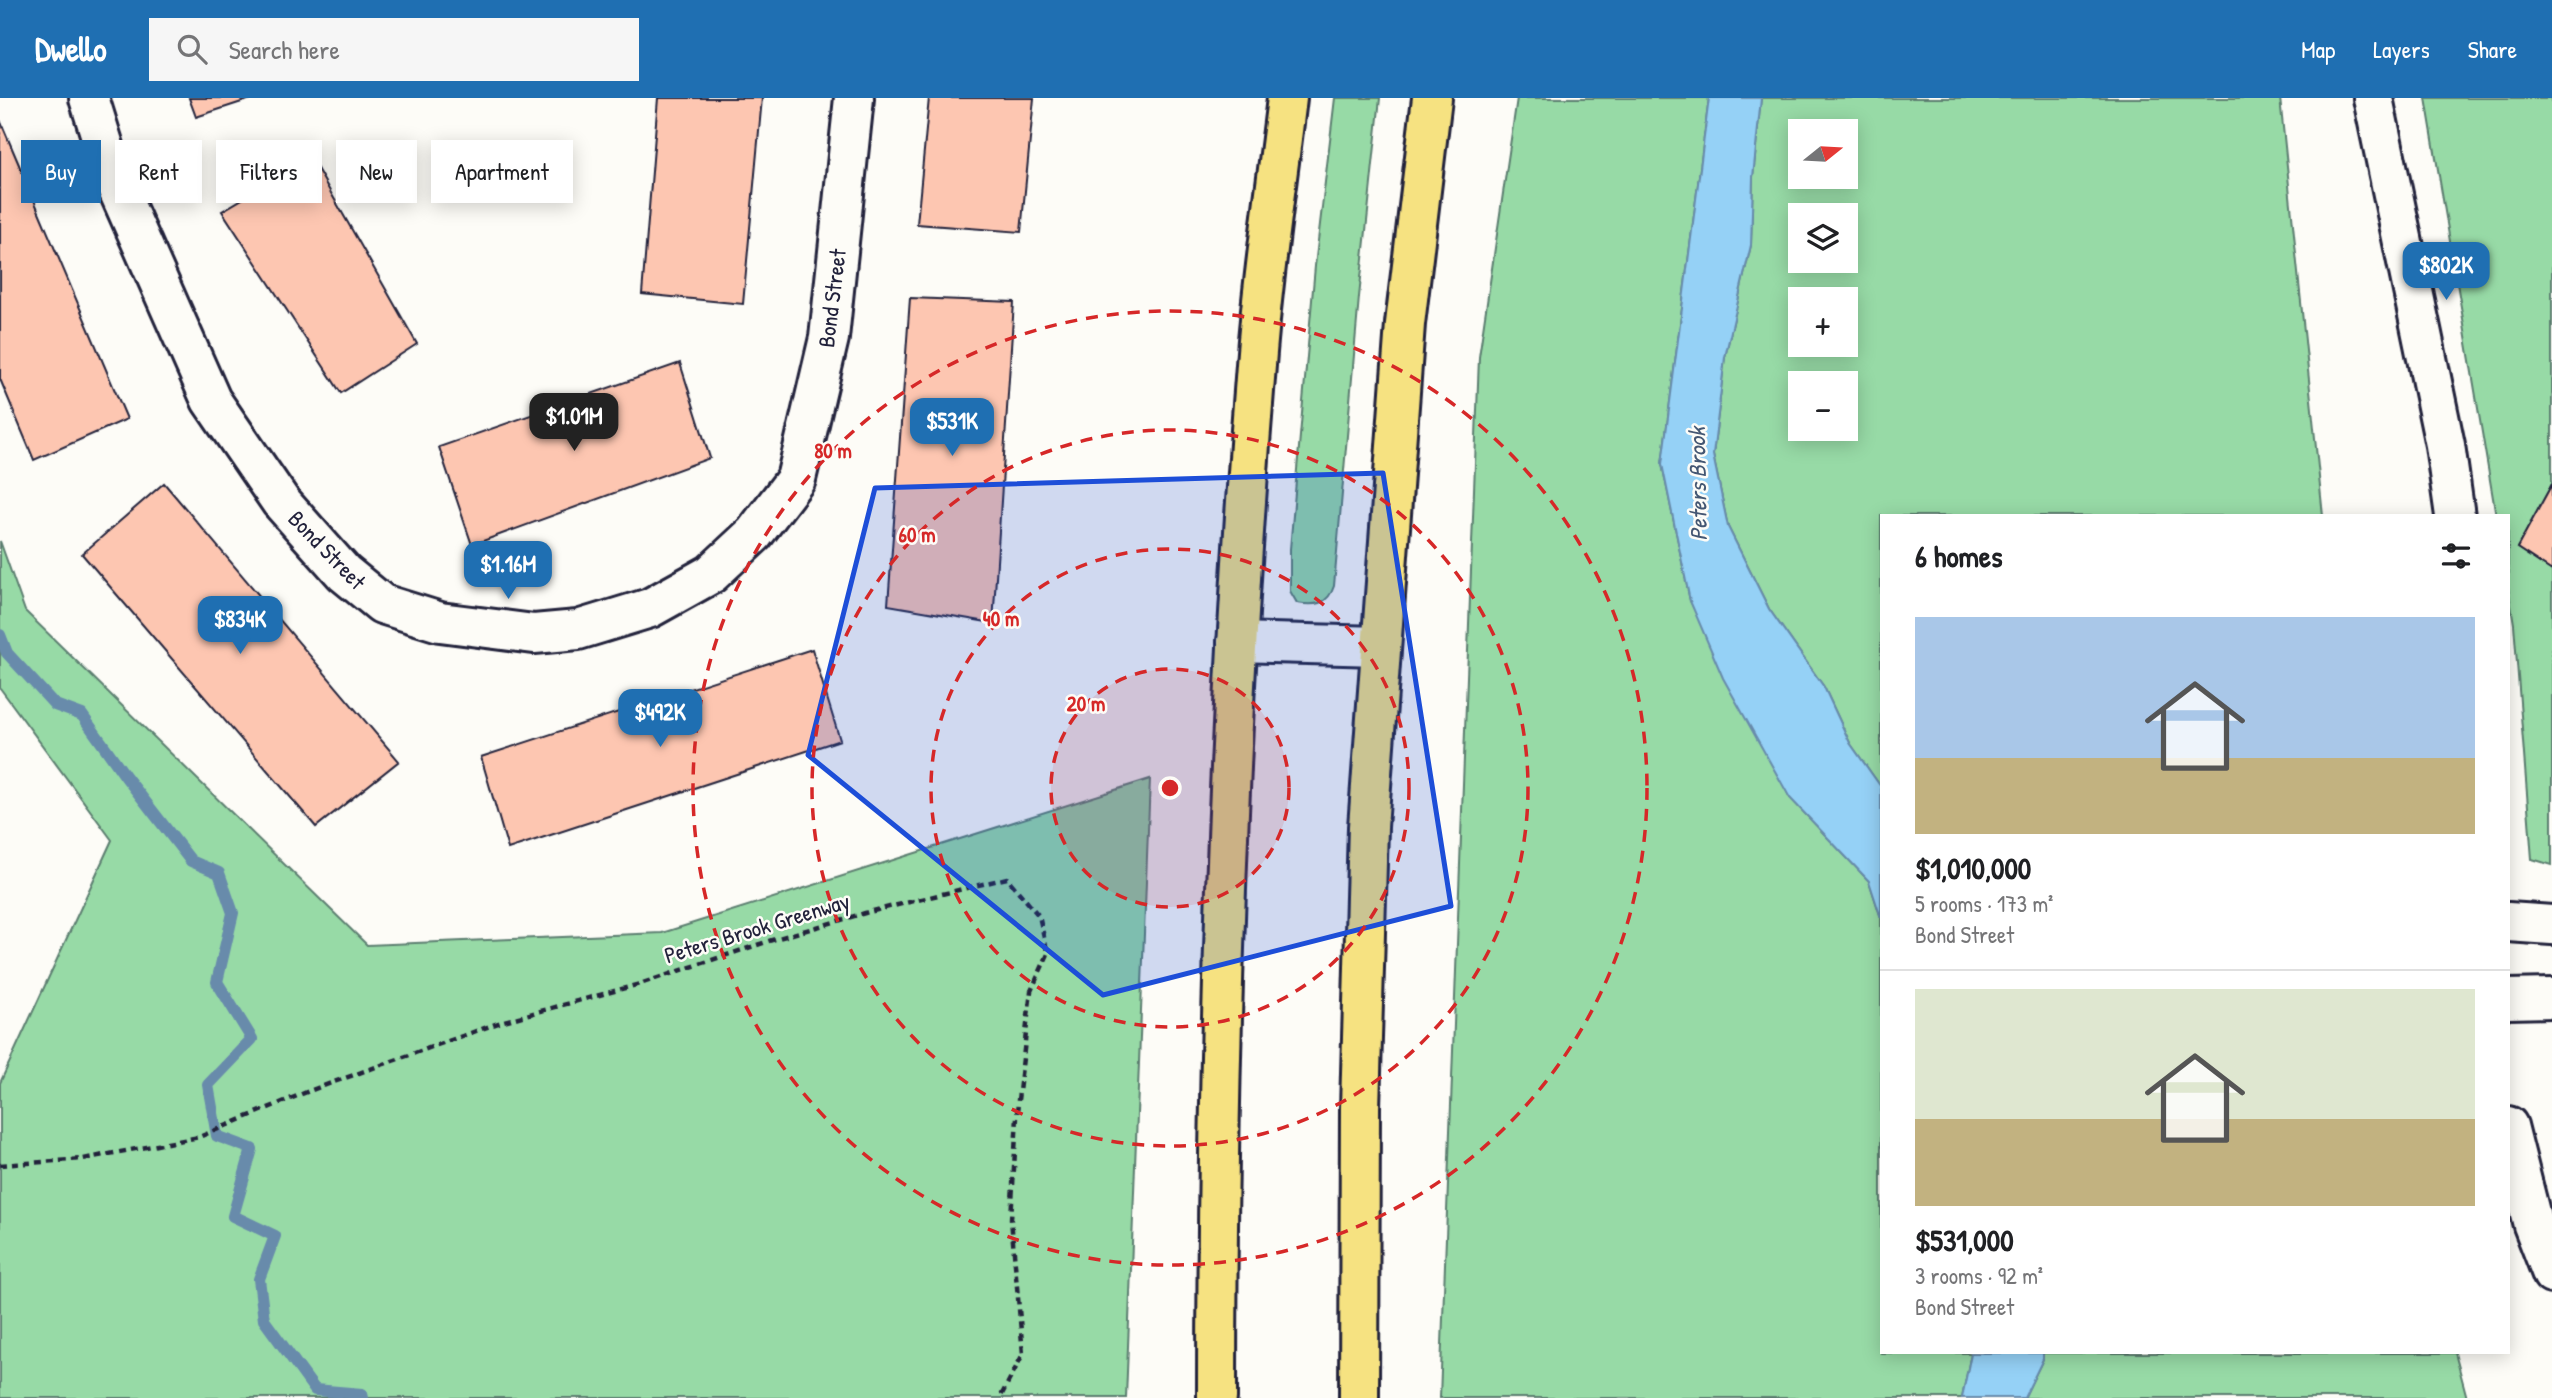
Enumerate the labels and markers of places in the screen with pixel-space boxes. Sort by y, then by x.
pin: $802K [2397,242,2495,302]
pin: $1.01M [517,394,631,453]
pin: $531K [903,398,1001,458]
pin: $1.16M [451,542,565,601]
pin: $834K [191,596,289,656]
pin: $492K [611,690,709,749]
centre of rings [1158,776,1182,800]

